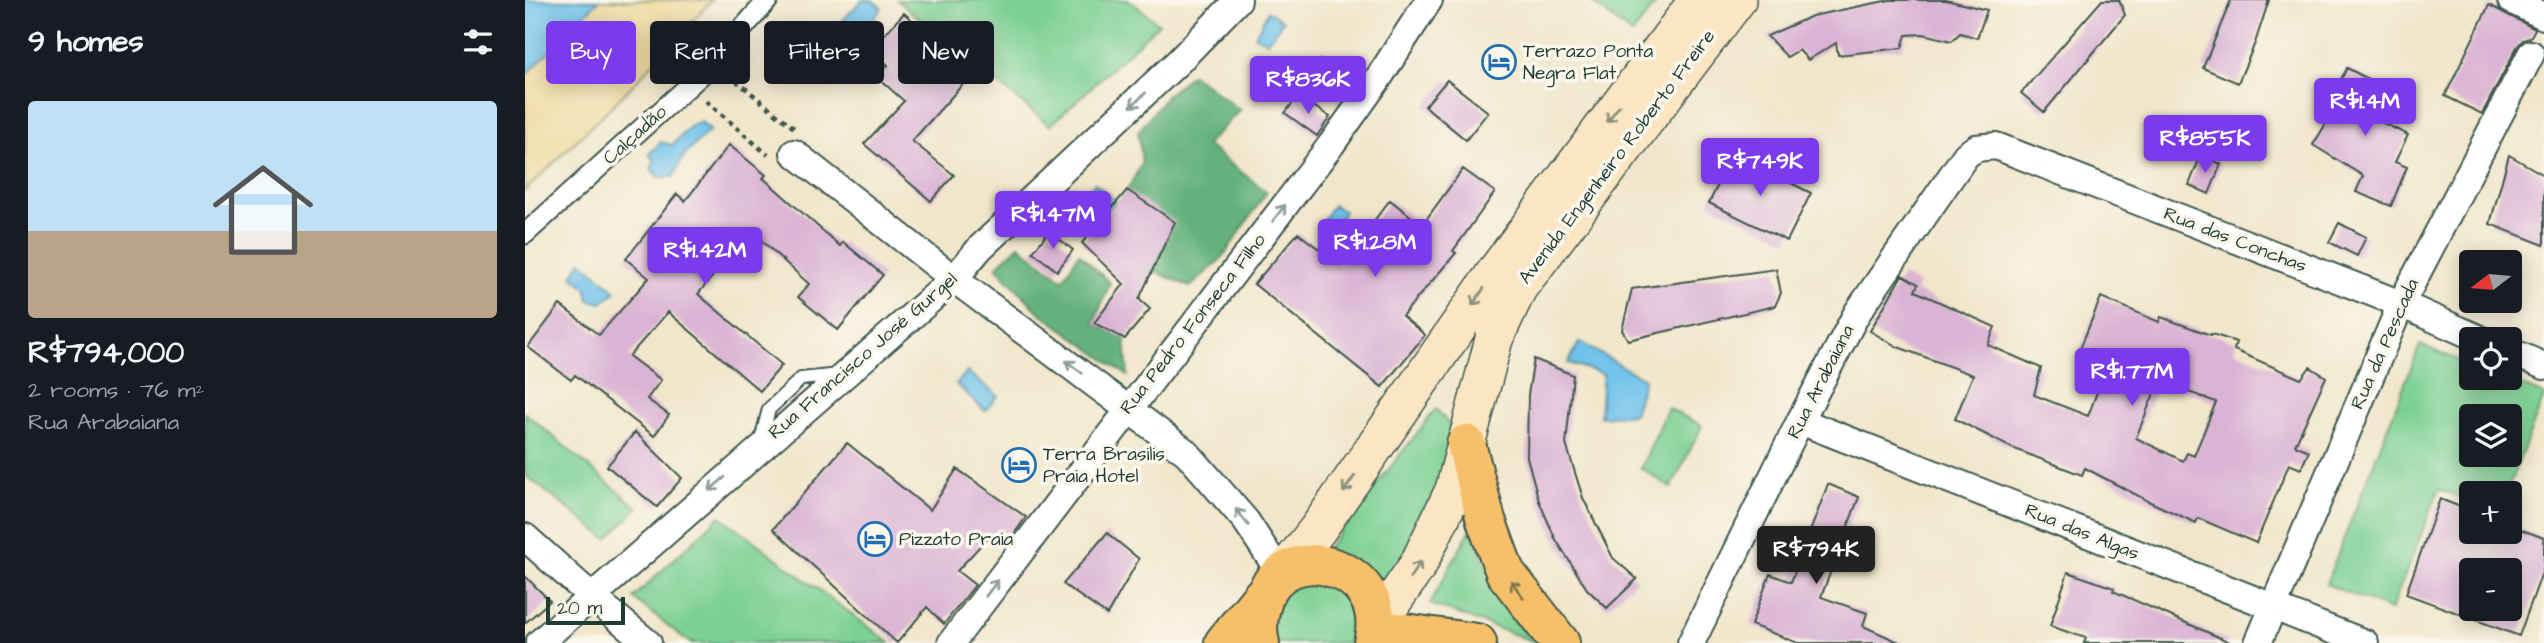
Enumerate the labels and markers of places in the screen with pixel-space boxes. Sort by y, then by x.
place label: Terrazo Ponta Negra Flat [1523,38,1653,88]
hotel icon: Terrazo Ponta Negra Flat [1480,43,1518,81]
pin: R$836K [1251,57,1365,116]
pin: R$1.4M [2308,78,2422,138]
pin: R$855K [2148,116,2262,175]
pin: R$749K [1703,138,1817,198]
pin: R$1.47M [988,191,1118,251]
pin: R$1.28M [1310,219,1440,279]
pin: R$1.42M [640,228,770,287]
pin: R$1.77M [2067,348,2197,408]
place label: Terra Brasilis Praia Hotel [1043,441,1165,490]
hotel icon: Terra Brasilis Praia Hotel [1000,446,1038,484]
hotel icon: Pizzato Praia [856,520,894,558]
place label: Pizzato Praia [899,526,1014,553]
pin: R$794K [1759,526,1873,586]

